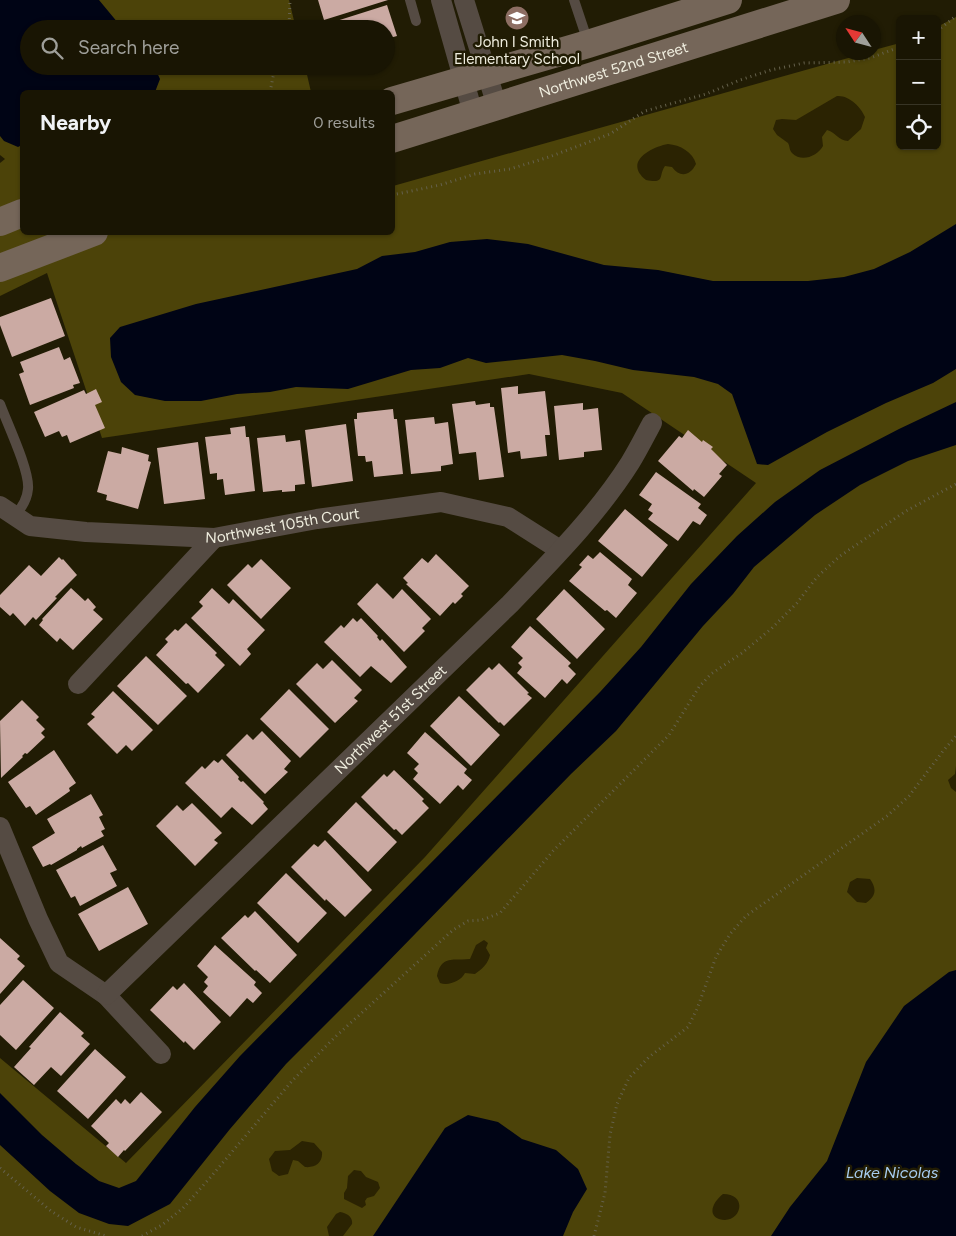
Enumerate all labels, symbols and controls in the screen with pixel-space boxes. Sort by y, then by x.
school or university icon: John I Smith Elementary School [504,5,530,31]
north arrow [836,15,881,60]
map controls [896,15,941,150]
button: + [896,15,941,60]
search box [20,20,395,75]
place label: John I Smith Elementary School [454,33,580,68]
icon: search [38,34,66,62]
text: Search here [78,36,180,59]
street label: Northwest 52nd Street [537,38,691,102]
button: − [896,60,941,105]
button: locate [896,105,941,150]
text: Nearby [40,110,111,135]
text: 0 results [313,113,375,132]
street label: Northwest 105th Court [205,504,361,547]
street label: Northwest 51st Street [331,661,451,778]
water label: Lake Nicolas [846,1163,939,1182]

